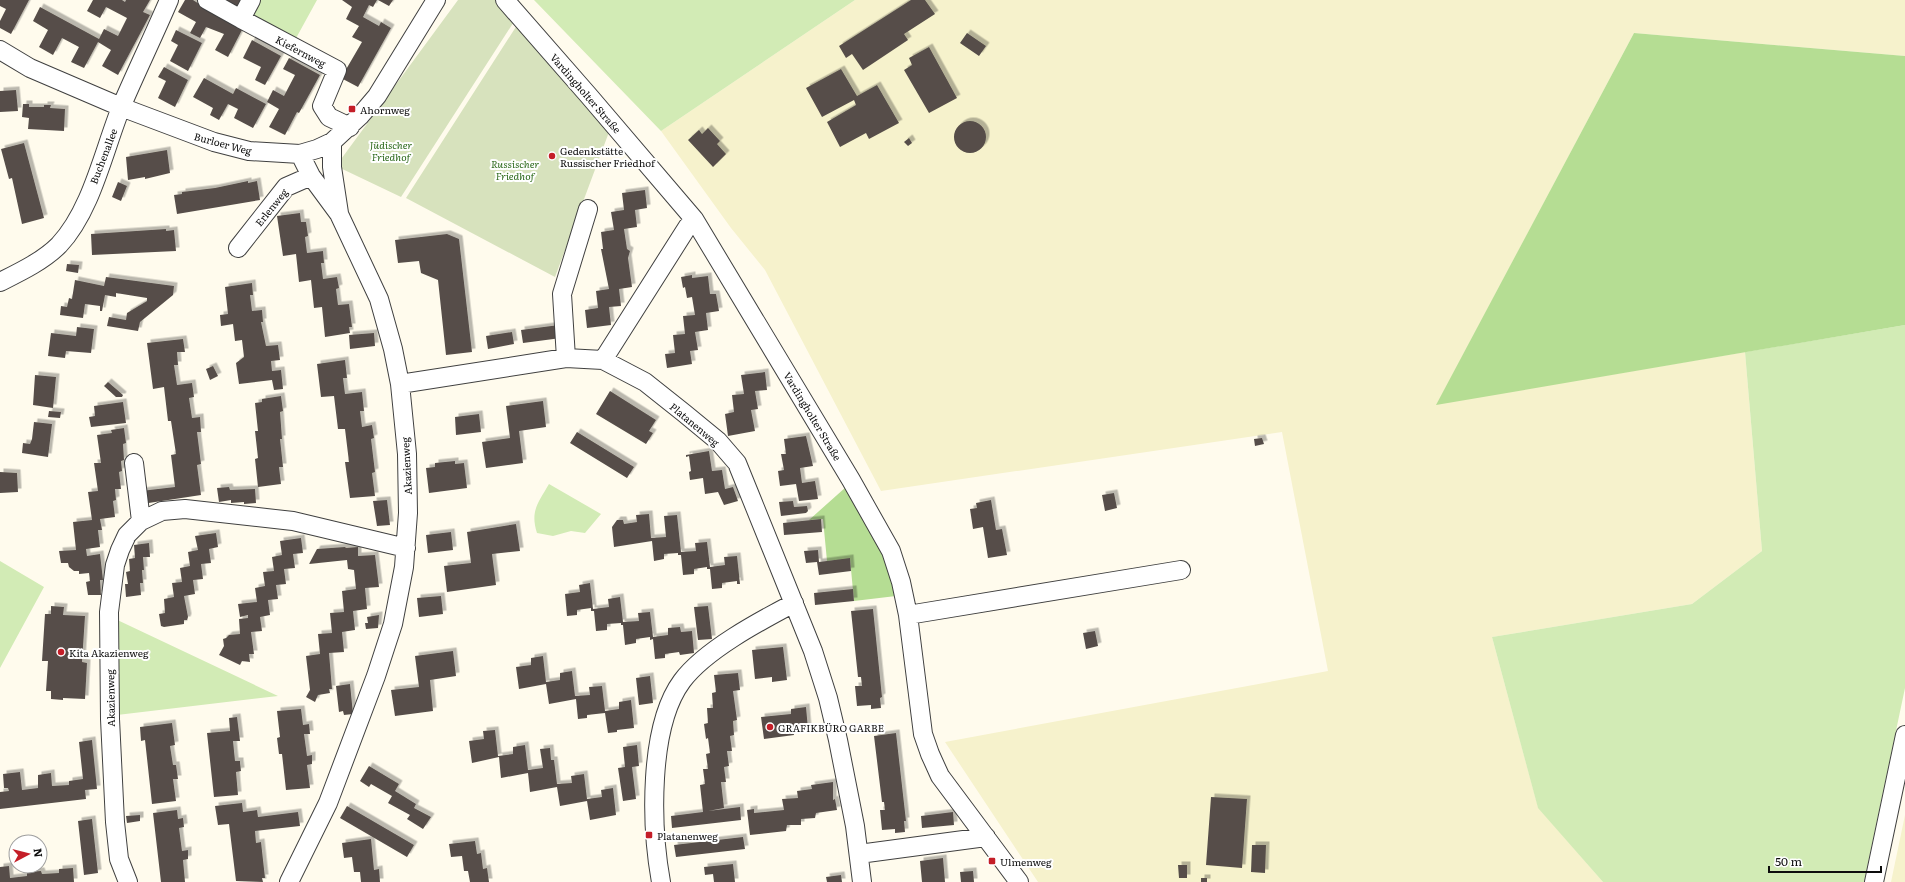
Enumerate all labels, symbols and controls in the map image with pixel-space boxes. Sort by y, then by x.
street label: Kiefernweg [273,31,329,71]
street label: Vardingholter Straße [547,50,625,136]
place label: Ahornweg [360,102,410,117]
marker: Ahornweg [347,104,357,114]
street label: Buchenallee [86,126,120,186]
street label: Burloer Weg [192,128,254,158]
park label: Jüdischer Friedhof [370,137,412,164]
place label: Gedenkstätte Russischer Friedhof [560,143,656,170]
marker: Gedenkstätte Russischer Friedhof [547,151,557,161]
park label: Russischer Friedhof [491,156,539,183]
street label: Erlenweg [251,185,291,229]
street label: Vardingholter Straße [780,369,846,463]
street label: Platanenweg [667,399,723,450]
street label: Akazienweg [397,436,415,495]
place label: Kita Akazienweg [69,645,149,660]
marker: Kita Akazienweg [56,647,66,657]
street label: Akazienweg [102,669,118,727]
place label: GRAFIKBÜRO GARBE [778,720,884,735]
marker: GRAFIKBÜRO GARBE [765,722,775,732]
place label: Platanenweg [657,828,718,843]
marker: Platanenweg [644,830,654,840]
north arrow [8,834,48,874]
text: N [30,847,47,858]
scale bar [1769,848,1881,874]
text: 50 m [1775,852,1802,870]
place label: Ulmenweg [1000,854,1052,869]
marker: Ulmenweg [987,856,997,866]

